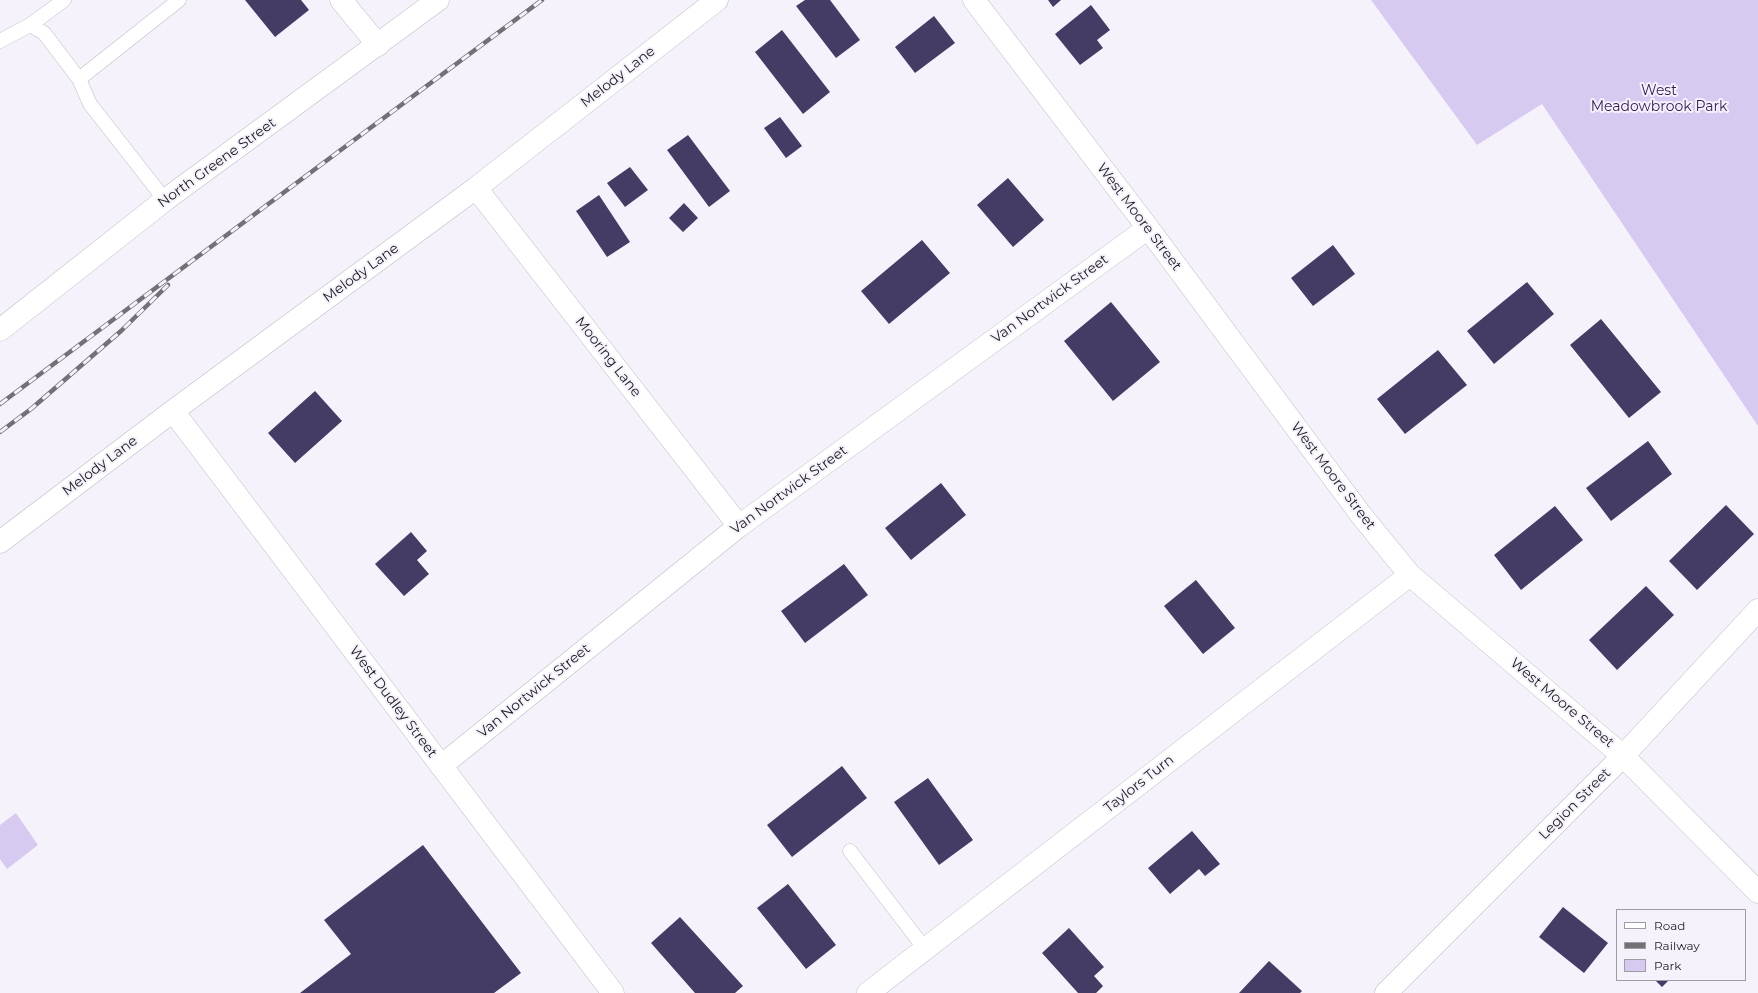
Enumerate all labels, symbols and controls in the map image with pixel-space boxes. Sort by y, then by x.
street label: Melody Lane [578,43,658,111]
park label: West Meadowbrook Park [1591,83,1727,116]
street label: North Greene Street [155,115,279,211]
street label: West Moore Street [1093,160,1185,274]
street label: Melody Lane [320,240,402,306]
street label: Van Nortwick Street [988,251,1112,347]
street label: Mooring Lane [571,313,645,401]
street label: West Moore Street [1287,419,1379,533]
street label: Melody Lane [59,432,141,500]
street label: Van Nortwick Street [727,442,851,538]
street label: Van Nortwick Street [474,640,594,742]
street label: West Dudley Street [345,643,441,761]
street label: West Moore Street [1507,655,1617,751]
street label: Taylors Turn [1101,752,1177,816]
street label: Legion Street [1536,765,1614,843]
legend [1616,909,1746,981]
text: Road [1654,918,1685,933]
text: Railway [1654,938,1700,953]
text: Park [1654,958,1681,973]

